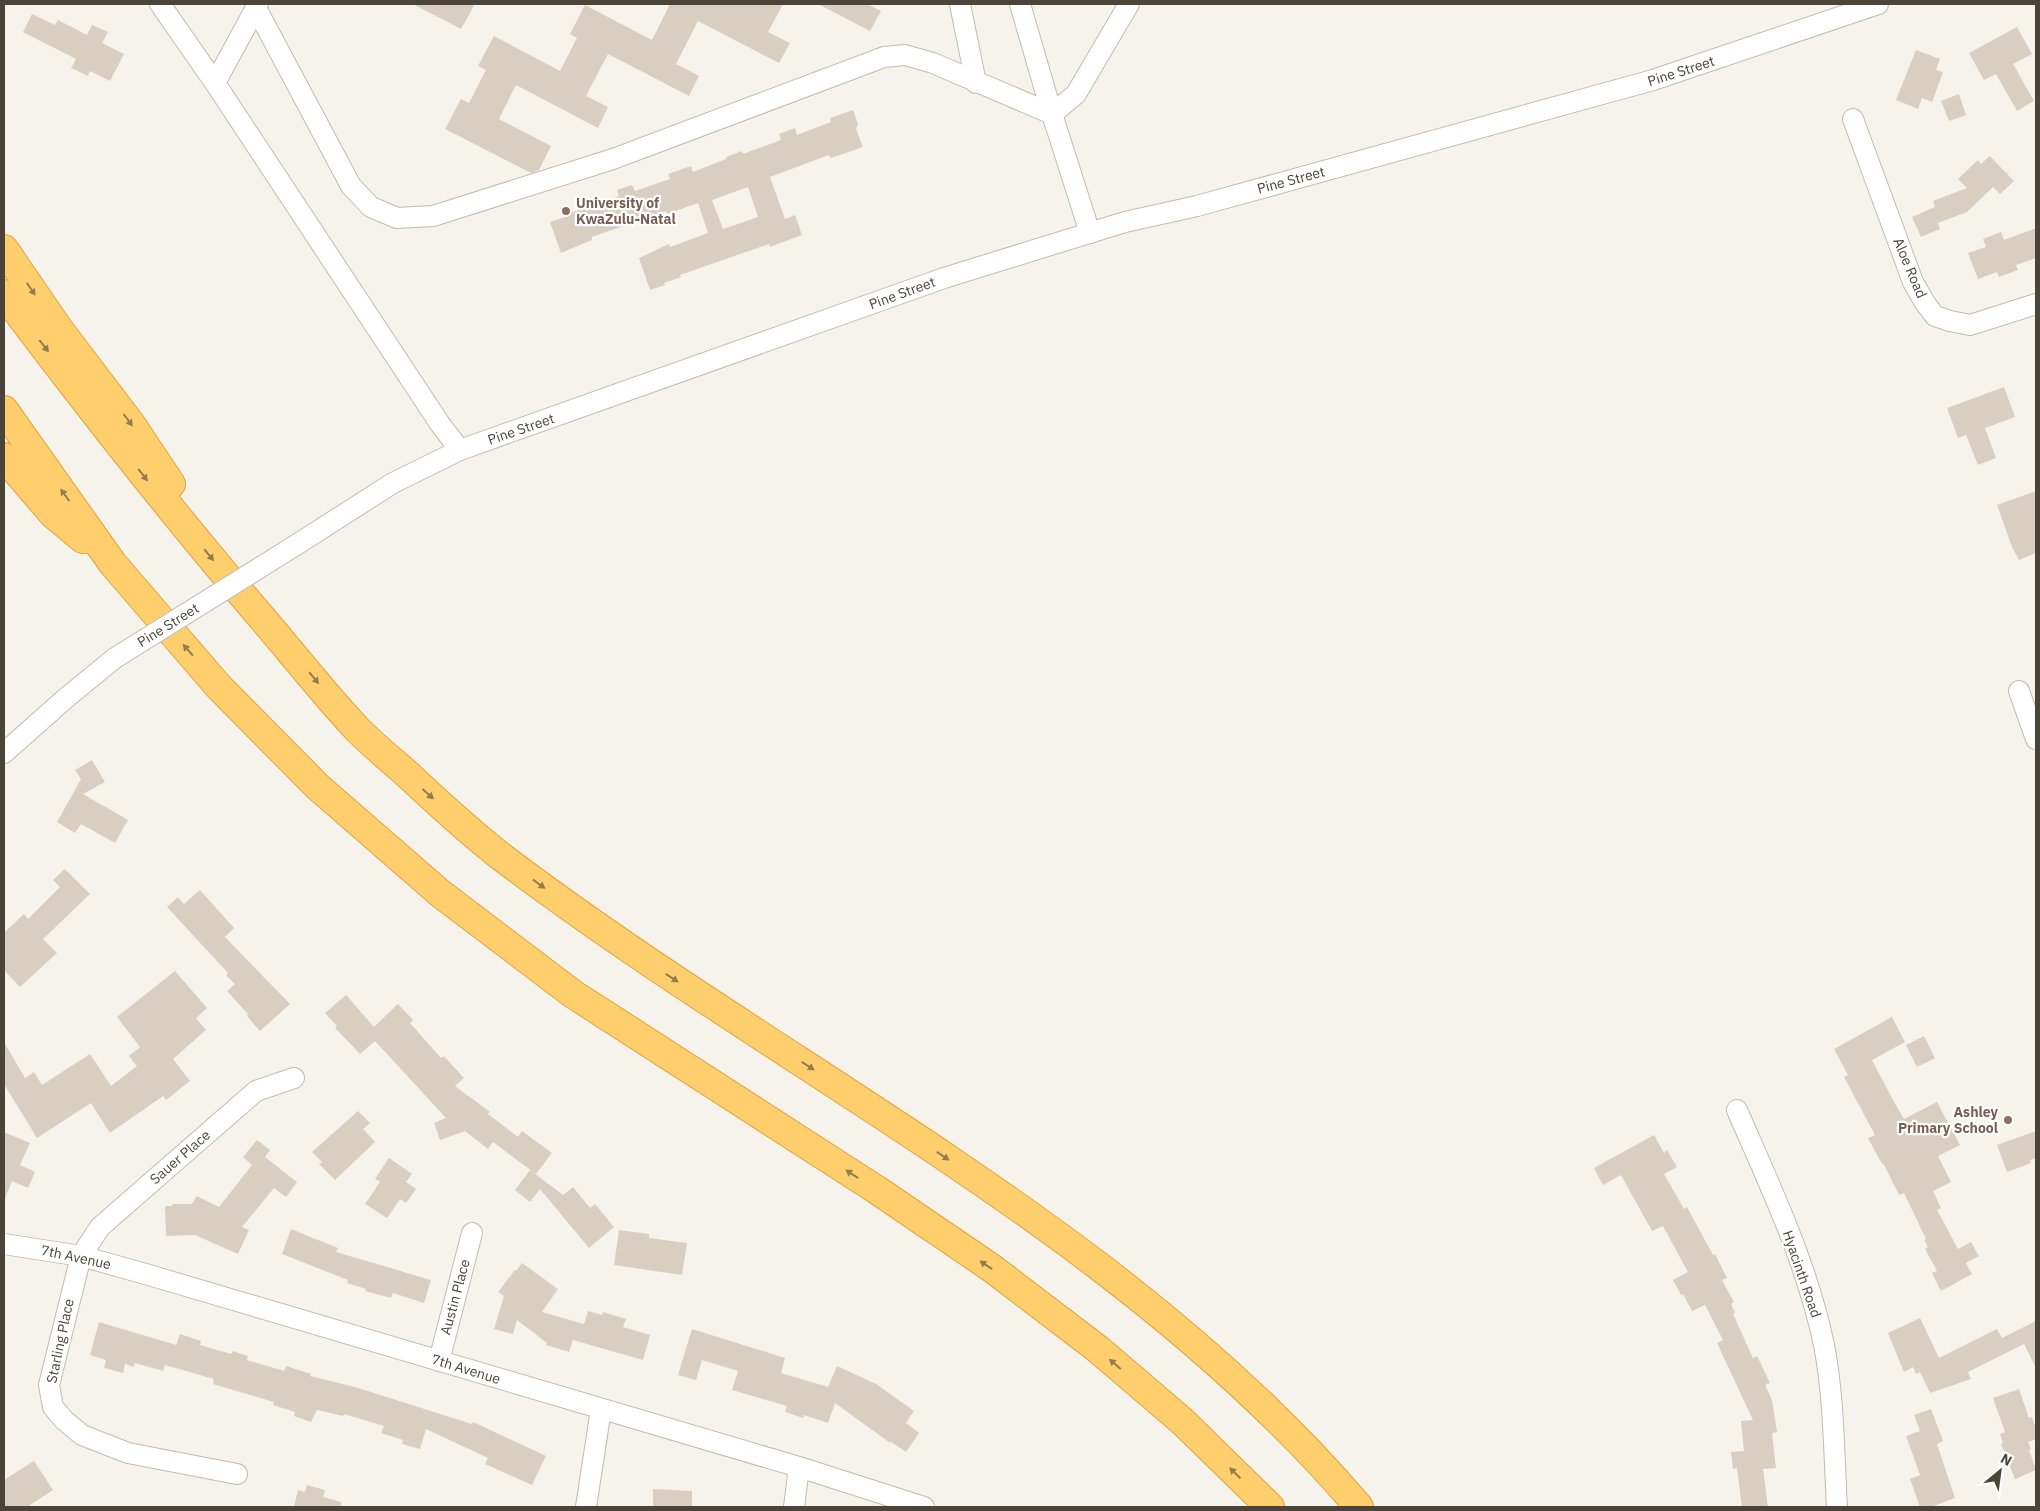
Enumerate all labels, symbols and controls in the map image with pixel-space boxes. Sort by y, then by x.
street label: Pine Street [1645,52,1717,90]
street label: Pine Street [1255,162,1327,198]
place label: University of KwaZulu-Natal [576,194,676,228]
marker: University of KwaZulu-Natal [560,205,572,217]
street label: Aloe Road [1889,235,1931,301]
street label: Pine Street [866,273,938,313]
one-way arrow [26,282,36,296]
one-way arrow [38,340,49,353]
street label: Pine Street [485,409,557,449]
one-way arrow [122,413,133,426]
one-way arrow [138,468,149,481]
one-way arrow [60,489,70,502]
one-way arrow [203,548,214,561]
street label: Pine Street [134,599,202,651]
one-way arrow [182,643,193,656]
one-way arrow [308,672,320,684]
one-way arrow [422,788,434,800]
one-way arrow [532,879,546,889]
one-way arrow [665,973,679,982]
one-way arrow [801,1061,815,1071]
place label: Ashley Primary School [1898,1103,1999,1137]
marker: Ashley Primary School [2002,1114,2014,1126]
street label: Sauer Place [146,1126,214,1188]
one-way arrow [937,1151,950,1161]
one-way arrow [845,1169,859,1178]
street label: Hyacinth Road [1779,1228,1825,1320]
street label: 7th Avenue [39,1241,113,1273]
street label: Austin Place [436,1257,474,1337]
one-way arrow [980,1260,993,1270]
street label: Starling Place [42,1297,78,1385]
street label: 7th Avenue [429,1350,503,1388]
one-way arrow [1109,1358,1122,1369]
north arrow [1975,1446,2025,1496]
text: N [1998,1449,2015,1470]
one-way arrow [1230,1467,1242,1479]

